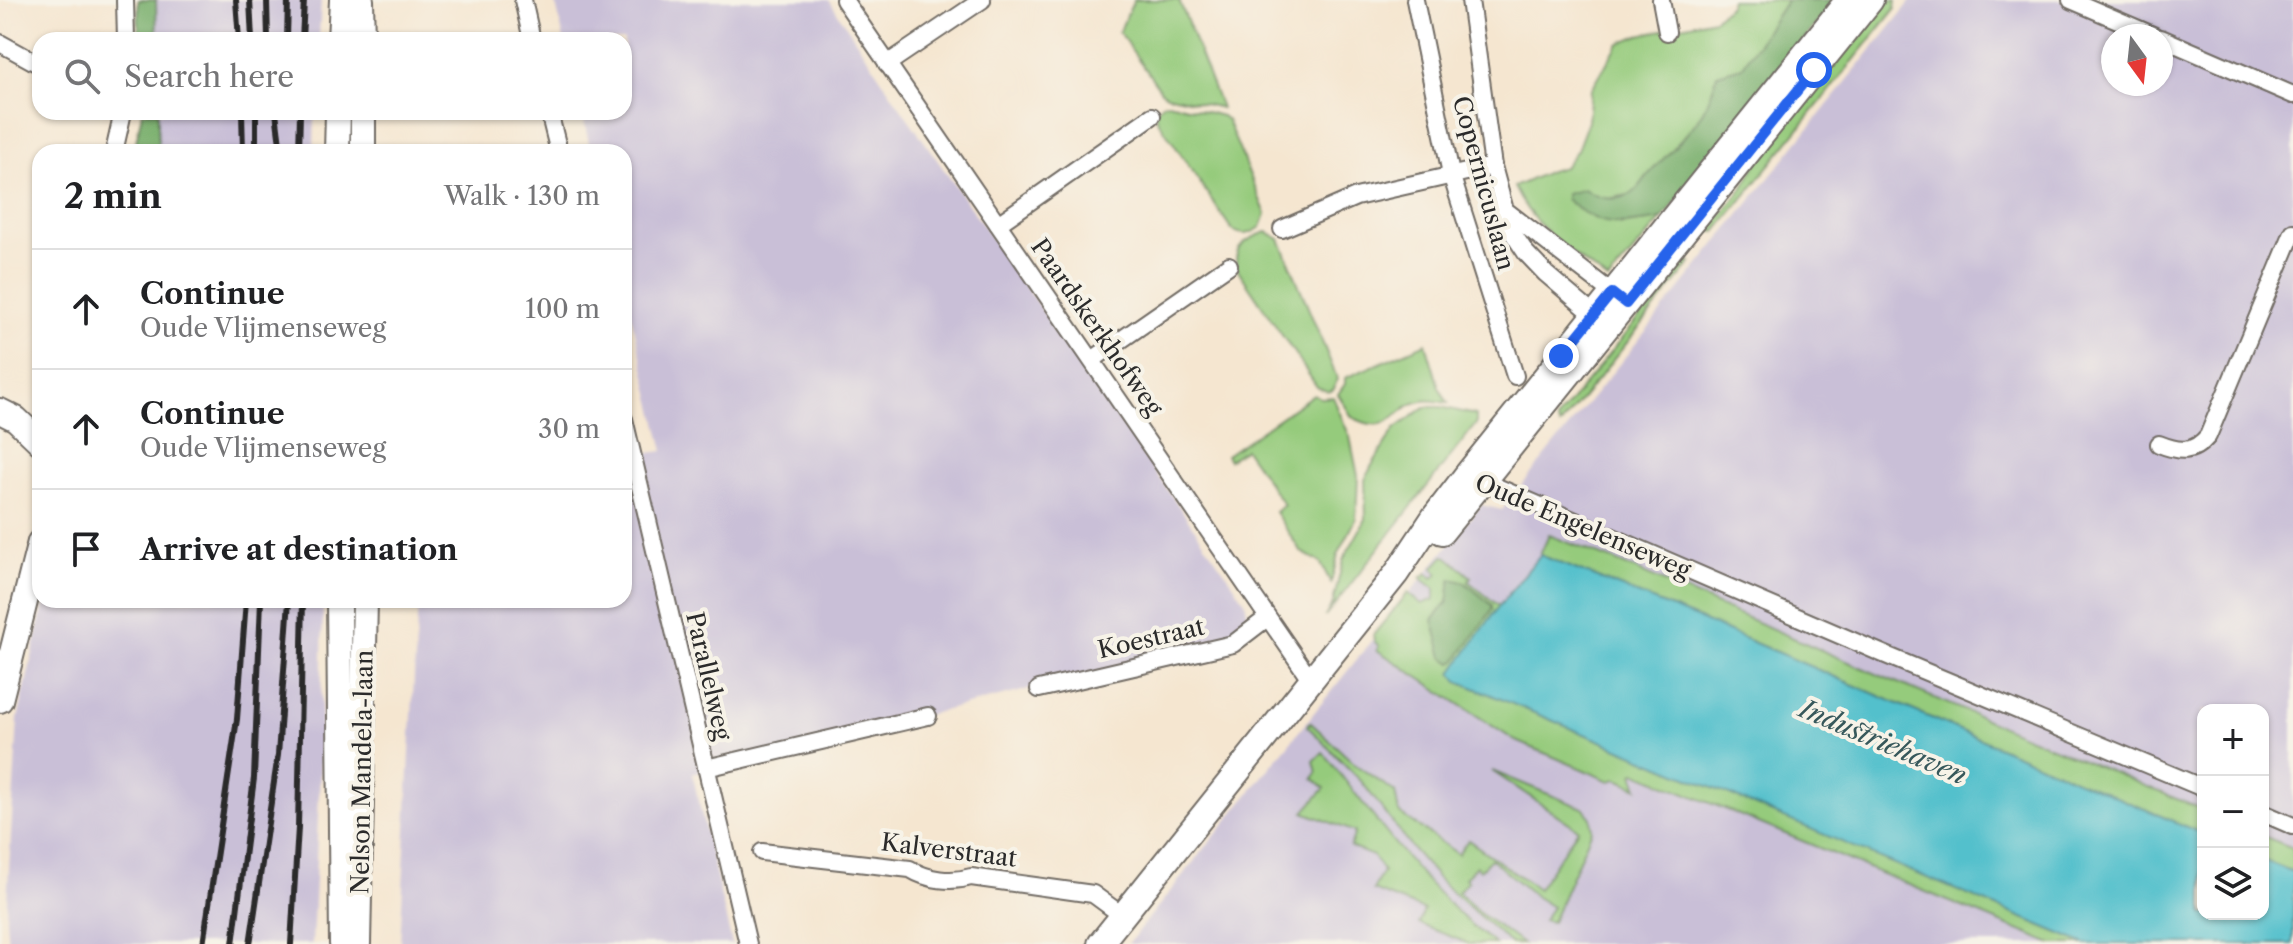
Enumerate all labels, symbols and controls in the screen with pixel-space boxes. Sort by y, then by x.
north arrow [2101,24,2173,96]
search box [32,32,632,120]
route start [1796,52,1832,88]
icon: search [60,54,104,98]
text: Search here [124,58,294,95]
street label: Copernicuslaan [1447,93,1521,273]
text: 2 min [64,175,162,217]
text: Walk · 130 m [444,180,600,212]
street label: Paardskerkhofweg [1025,233,1169,421]
text: Continue [140,275,285,312]
icon: ahead [64,287,108,331]
text: 100 m [525,293,600,325]
text: Oude Vlijmenseweg [140,312,386,344]
route end [1543,338,1579,374]
text: Continue [140,395,285,432]
icon: ahead [64,407,108,451]
text: 30 m [538,413,600,445]
text: Oude Vlijmenseweg [140,432,386,464]
street label: Oude Engelenseweg [1471,467,1695,585]
icon: arrive [64,527,108,571]
text: Arrive at destination [140,531,458,568]
street label: Parallelweg [680,609,738,743]
street label: Koestraat [1095,612,1208,664]
street label: Nelson Mandela-laan [345,650,379,894]
water label: Industriehaven [1793,692,1971,792]
map controls [2197,704,2269,920]
button: + [2197,704,2269,776]
button: − [2197,776,2269,848]
street label: Kalverstraat [879,827,1019,873]
button: layers [2197,848,2269,920]

